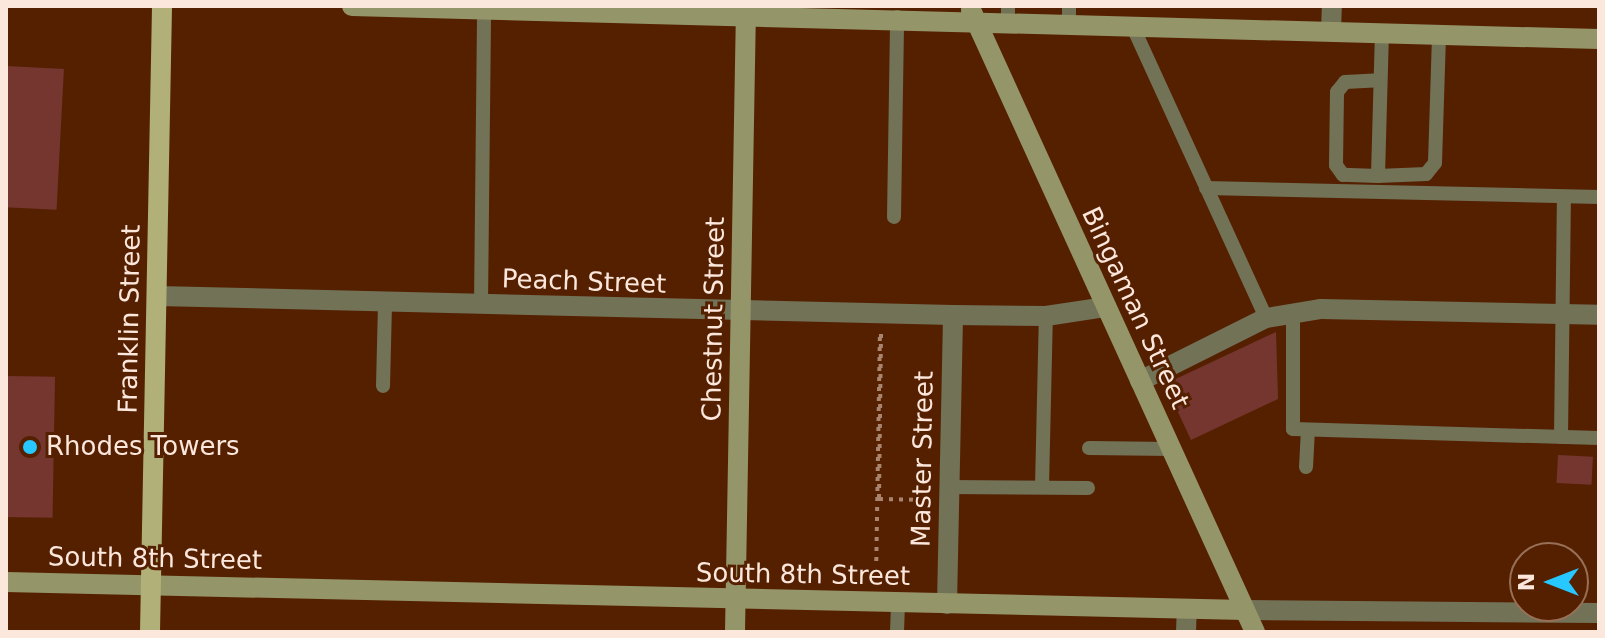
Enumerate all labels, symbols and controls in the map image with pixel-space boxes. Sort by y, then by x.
street label: Bingaman Street [1075,202,1195,414]
street label: Chestnut Street [697,216,731,422]
street label: Franklin Street [113,224,147,414]
street label: Peach Street [501,264,667,300]
street label: Master Street [906,371,940,547]
place label: Rhodes Towers [46,431,240,463]
marker: Rhodes Towers [21,438,39,456]
street label: South 8th Street [48,542,262,576]
north arrow [1509,542,1589,622]
street label: South 8th Street [696,558,910,592]
text: N [1514,573,1539,591]

